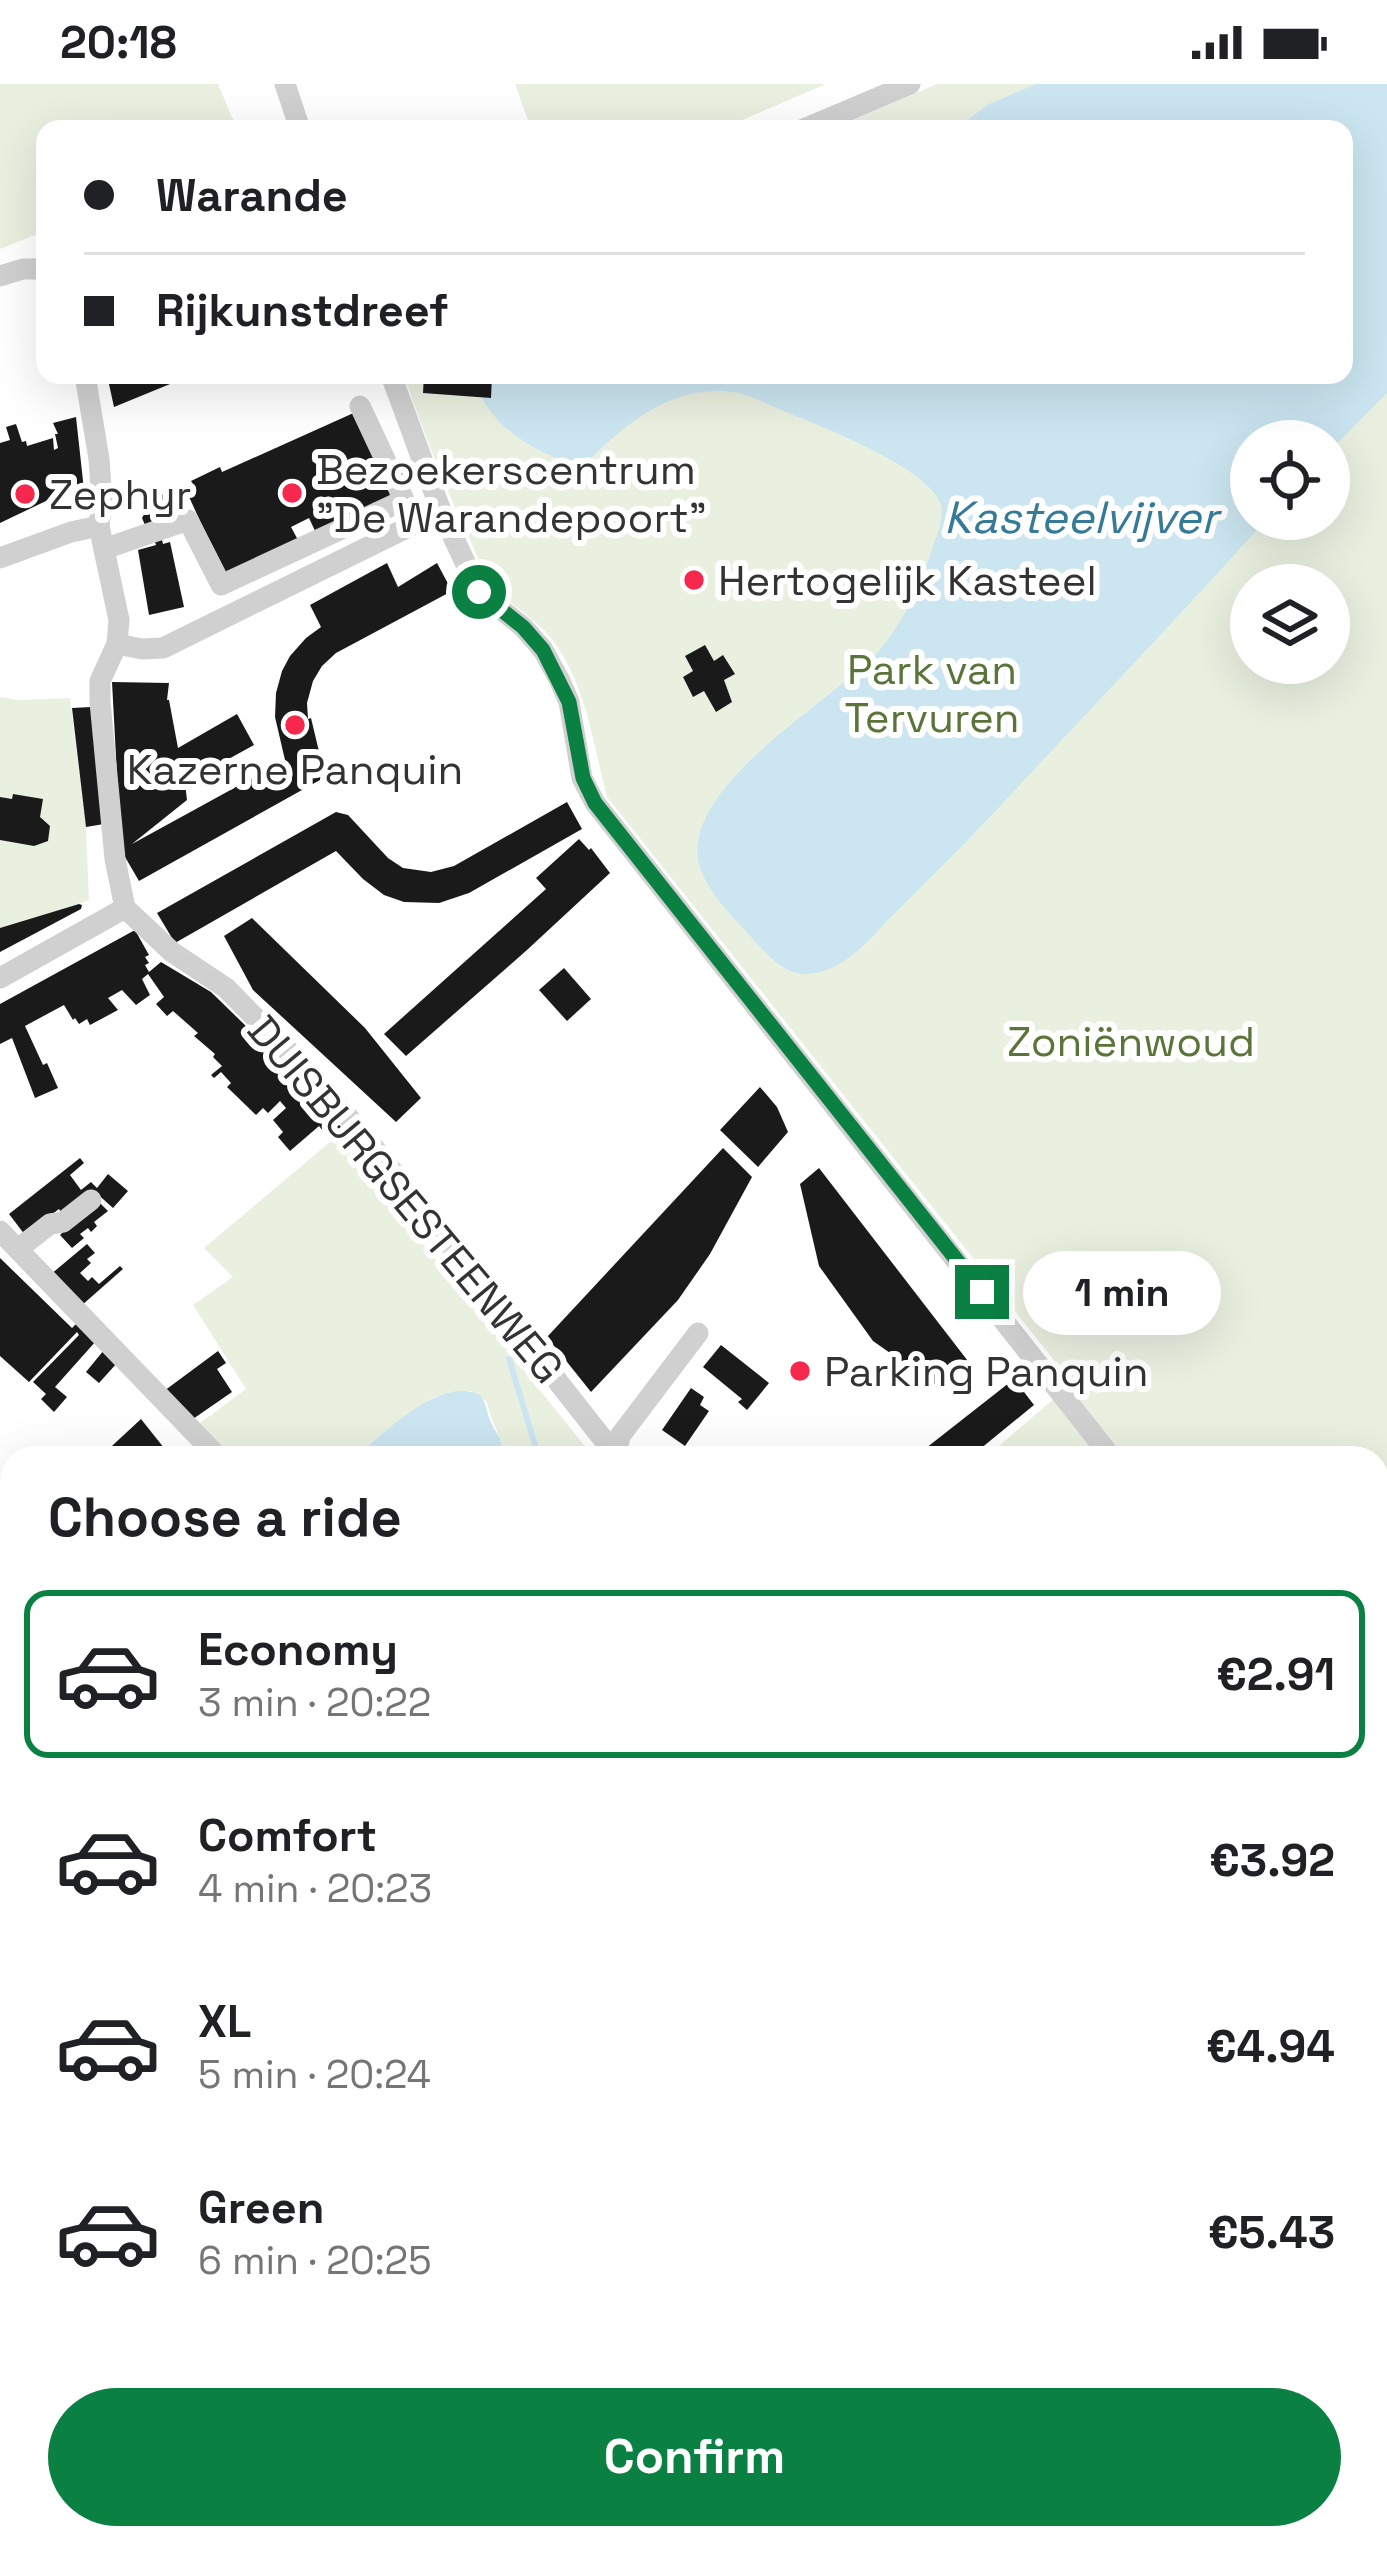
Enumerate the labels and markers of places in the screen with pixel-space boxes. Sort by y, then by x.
place label: Bezoekerscentrum "De Warandepoort" [316,443,707,544]
place label: Zephyr [49,468,191,521]
marker: Bezoekerscentrum "De Warandepoort" [279,480,305,506]
marker: Zephyr [12,481,38,507]
place label: Hertogelijk Kasteel [718,554,1097,607]
marker: Hertogelijk Kasteel [681,567,707,593]
marker: Kazerne Panquin [282,712,308,738]
place label: Kazerne Panquin [127,743,463,796]
place label: Parking Panquin [824,1345,1149,1398]
marker: Parking Panquin [787,1358,813,1384]

